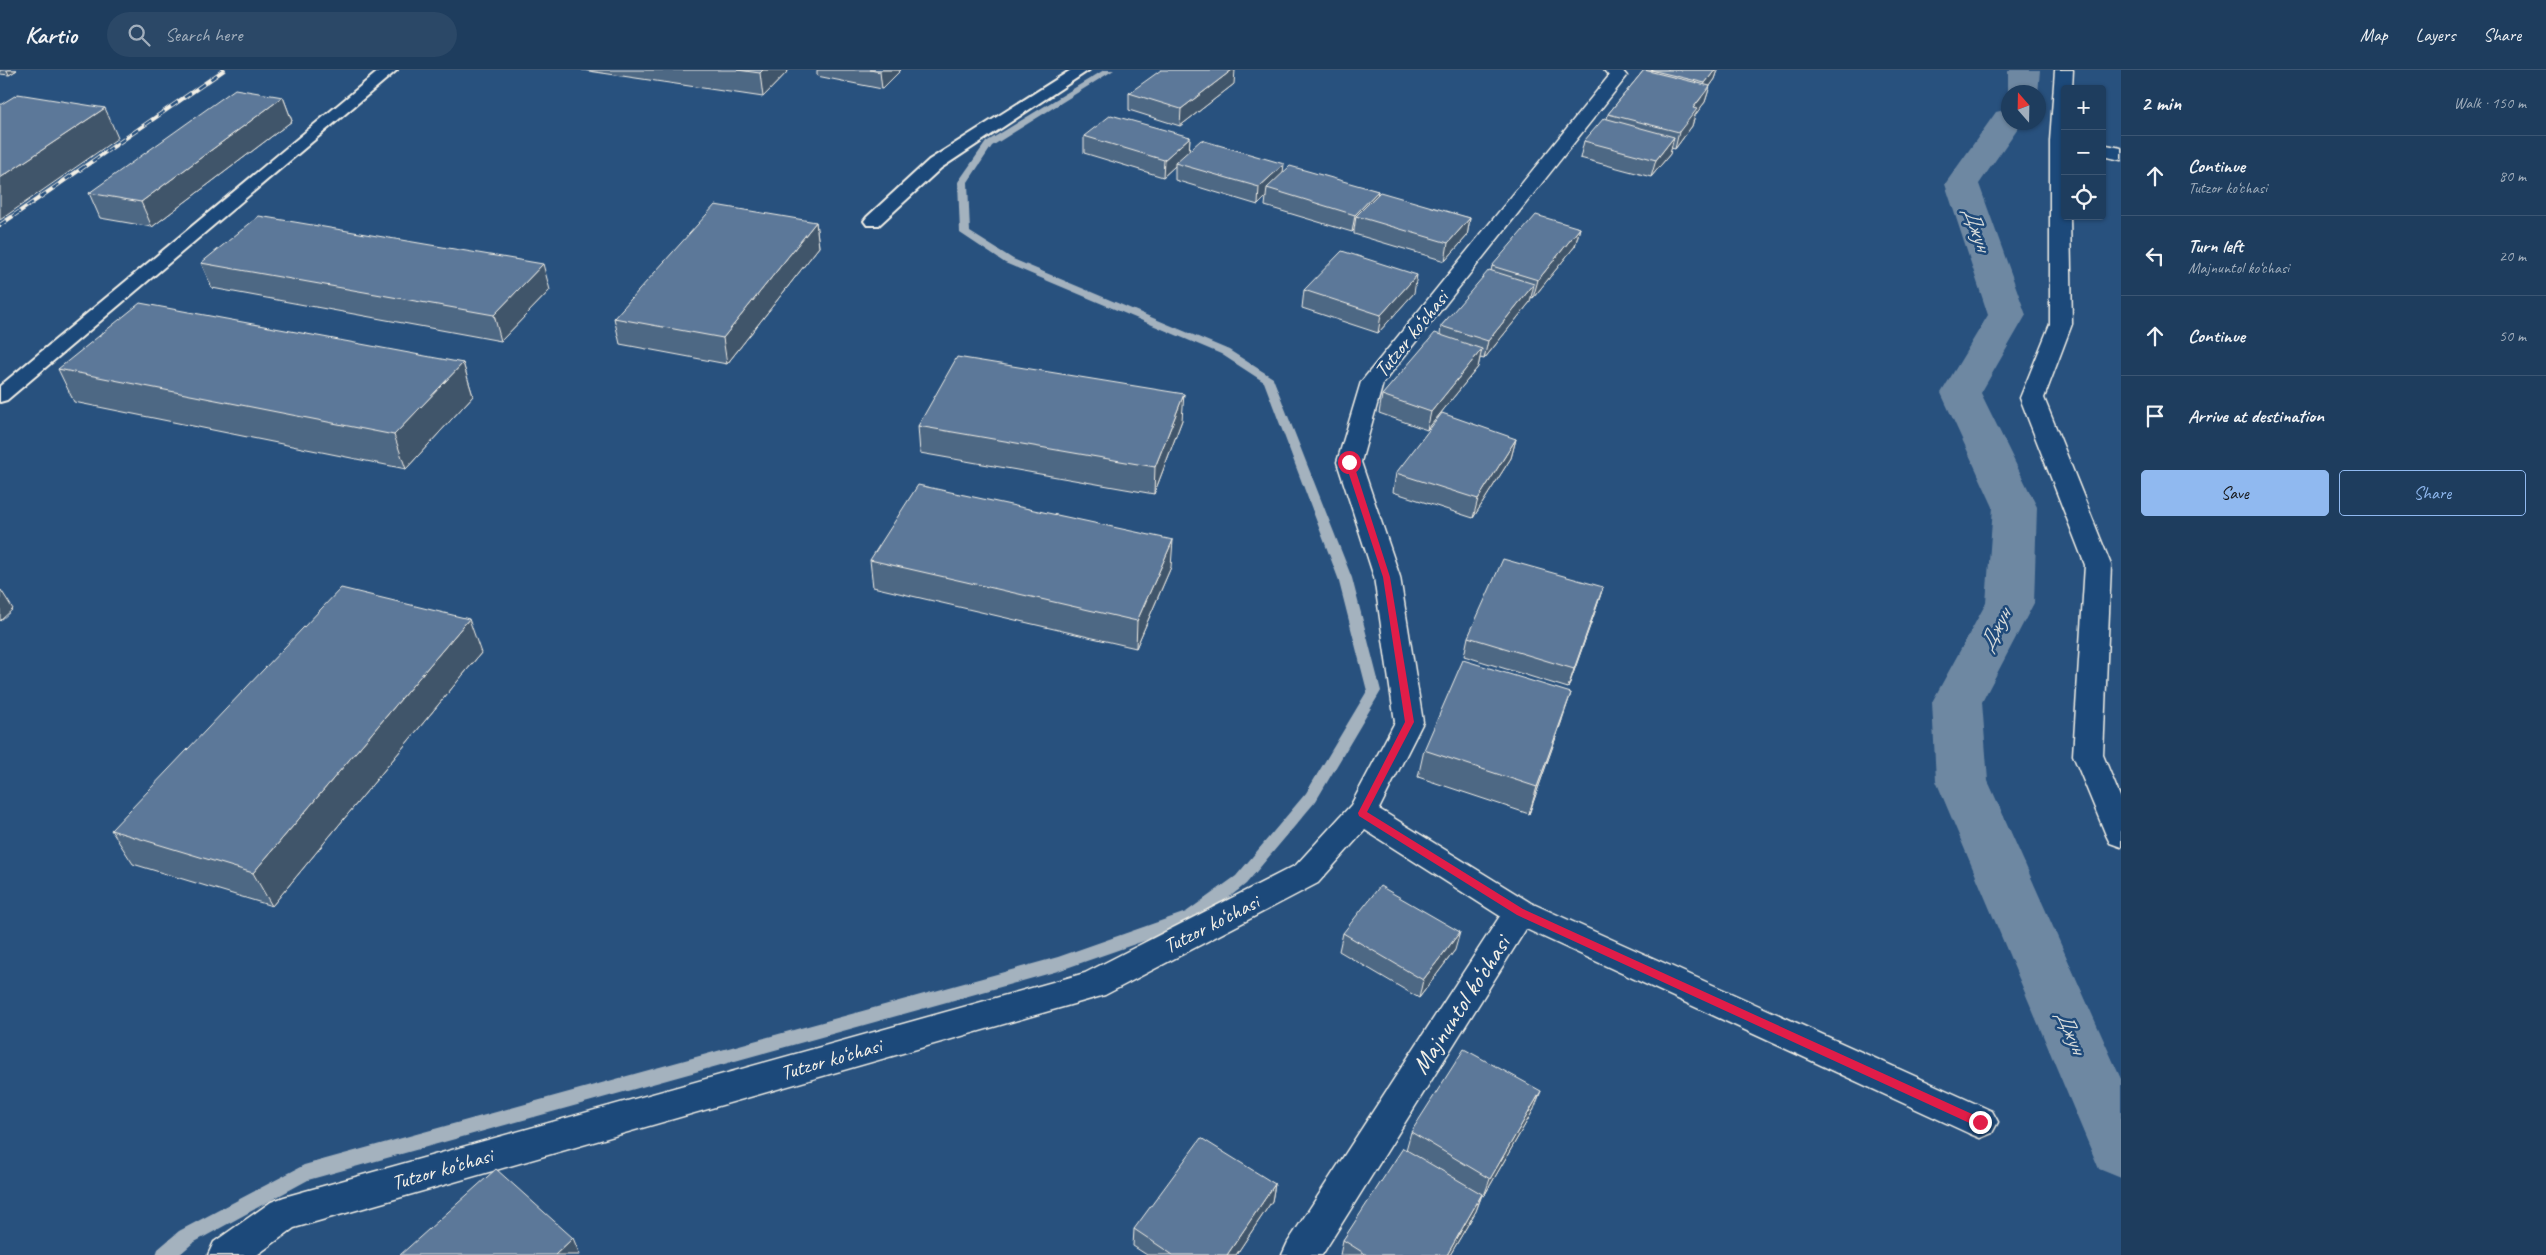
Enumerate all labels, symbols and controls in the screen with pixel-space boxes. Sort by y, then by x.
search box [107,12,457,57]
text: Kartio [25,20,77,50]
icon: search [125,21,153,49]
text: Search here [165,23,242,47]
text: Map [2360,24,2388,46]
text: Layers [2416,24,2455,46]
text: Share [2483,24,2521,46]
north arrow [2001,85,2046,130]
map controls [2061,85,2106,220]
button: + [2061,85,2106,130]
text: 2 min [2141,90,2181,116]
text: Walk · 150 m [2454,93,2526,113]
button: − [2061,130,2106,175]
text: Continue [2188,154,2245,178]
icon: ahead [2141,162,2169,190]
text: 80 m [2499,166,2526,186]
button: locate [2061,175,2106,220]
text: Tutzor ko‘chasi [2188,178,2267,198]
water label: Джун [1956,203,1998,257]
text: Turn left [2188,234,2243,258]
icon: left [2141,242,2169,270]
text: 20 m [2499,246,2526,266]
text: Majnuntol ko‘chasi [2188,258,2289,278]
street label: Tutzor ko‘chasi [1368,283,1456,383]
icon: ahead [2141,322,2169,350]
text: Continue [2188,324,2245,348]
text: 50 m [2499,326,2526,346]
icon: arrive [2141,402,2169,430]
text: Arrive at destination [2188,404,2324,428]
route start [1338,451,1361,474]
button: Save [2141,470,2329,516]
button: Share [2339,470,2526,516]
water label: Джун [1972,601,2019,657]
street label: Tutzor ko‘chasi [1159,887,1266,959]
street label: Majnuntol ko‘chasi [1404,927,1519,1080]
water label: Джун [2049,1005,2094,1061]
street label: Tutzor ko‘chasi [777,1031,887,1086]
route end [1969,1111,1992,1134]
street label: Tutzor ko‘chasi [388,1141,498,1196]

